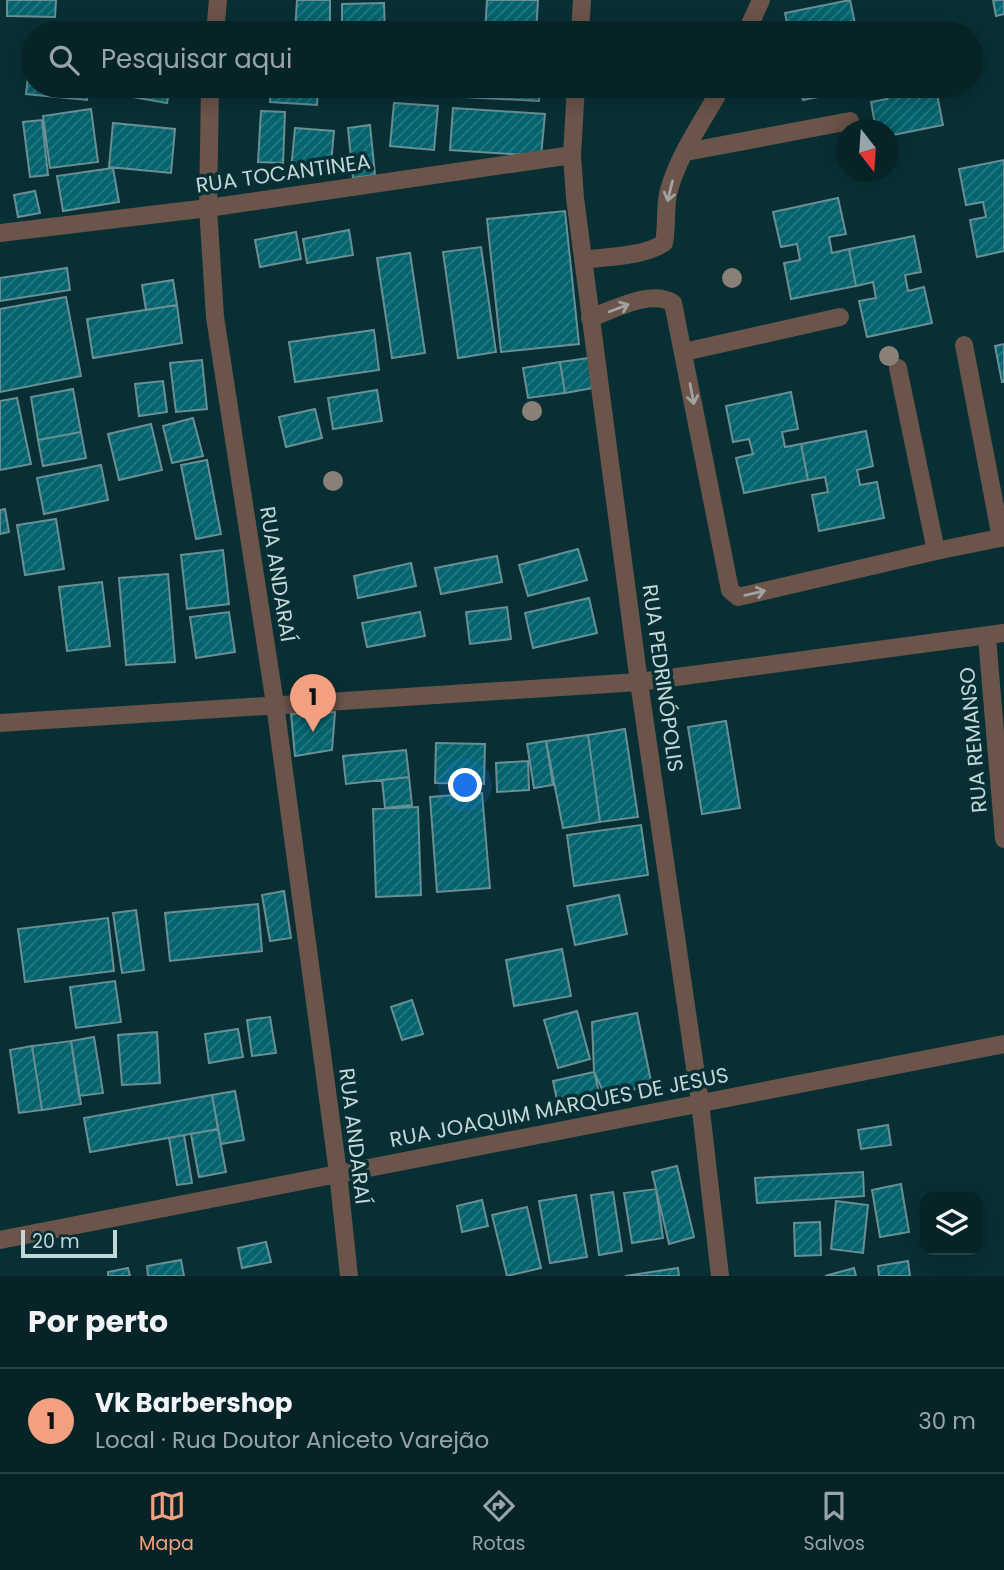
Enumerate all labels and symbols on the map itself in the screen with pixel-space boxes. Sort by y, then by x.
north arrow [836,119,899,182]
street label: RUA TOCANTINEA [194,146,372,200]
one-way arrow [663,179,676,201]
one-way arrow [607,300,629,313]
one-way arrow [686,382,700,405]
street label: RUA ANDARAÍ [253,504,303,644]
street label: RUA PEDRINÓPOLIS [635,582,691,774]
one-way arrow [743,586,766,599]
street label: RUA REMANSO [952,666,994,814]
pin: 1 [290,674,336,732]
your location [448,768,482,802]
street label: RUA JOAQUIM MARQUES DE JESUS [387,1060,731,1154]
street label: RUA ANDARAÍ [332,1066,378,1206]
scale bar [21,1227,117,1259]

